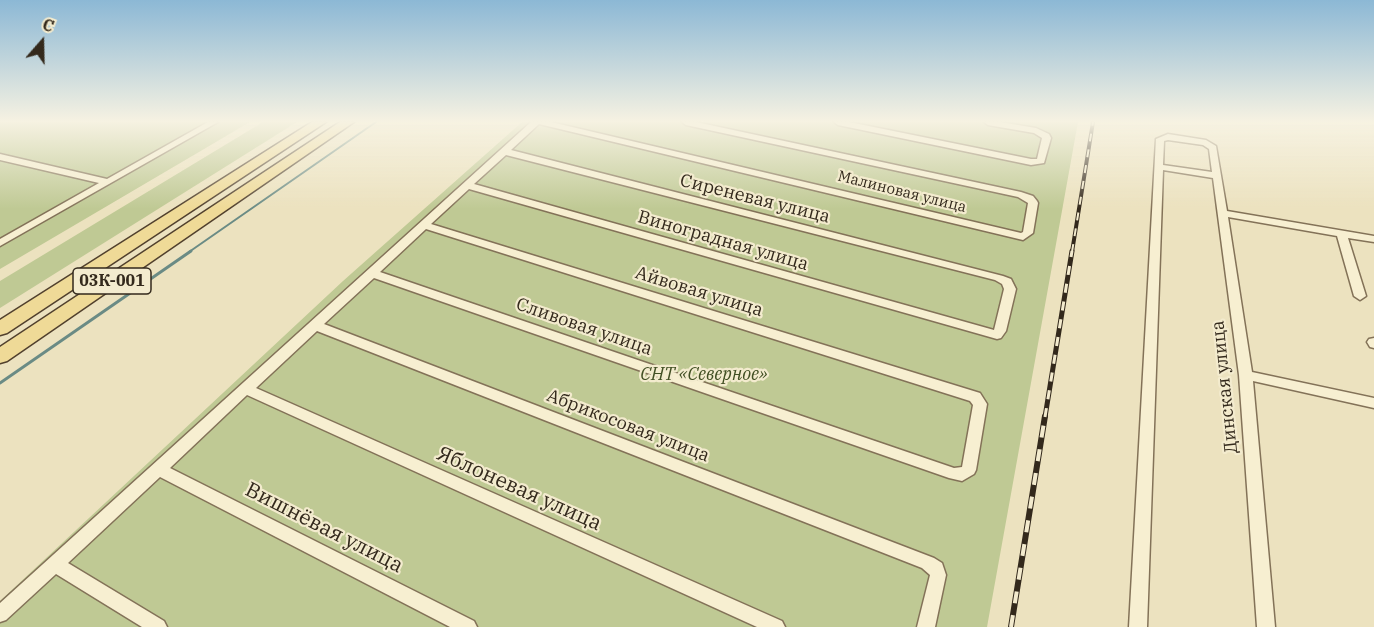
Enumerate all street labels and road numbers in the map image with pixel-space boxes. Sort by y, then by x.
street label: Малиновая улица [836,167,968,217]
street label: Сиреневая улица [678,170,832,228]
street label: Виноградная улица [635,206,811,276]
street label: Айвовая улица [633,262,765,322]
road number: 03К-001 [73,268,151,294]
street label: Сливовая улица [513,294,655,360]
street label: Динская улица [1207,319,1243,455]
street label: Абрикосовая улица [544,385,712,467]
street label: Яблоневая улица [433,441,605,537]
street label: Вишнёвая улица [241,477,407,579]

